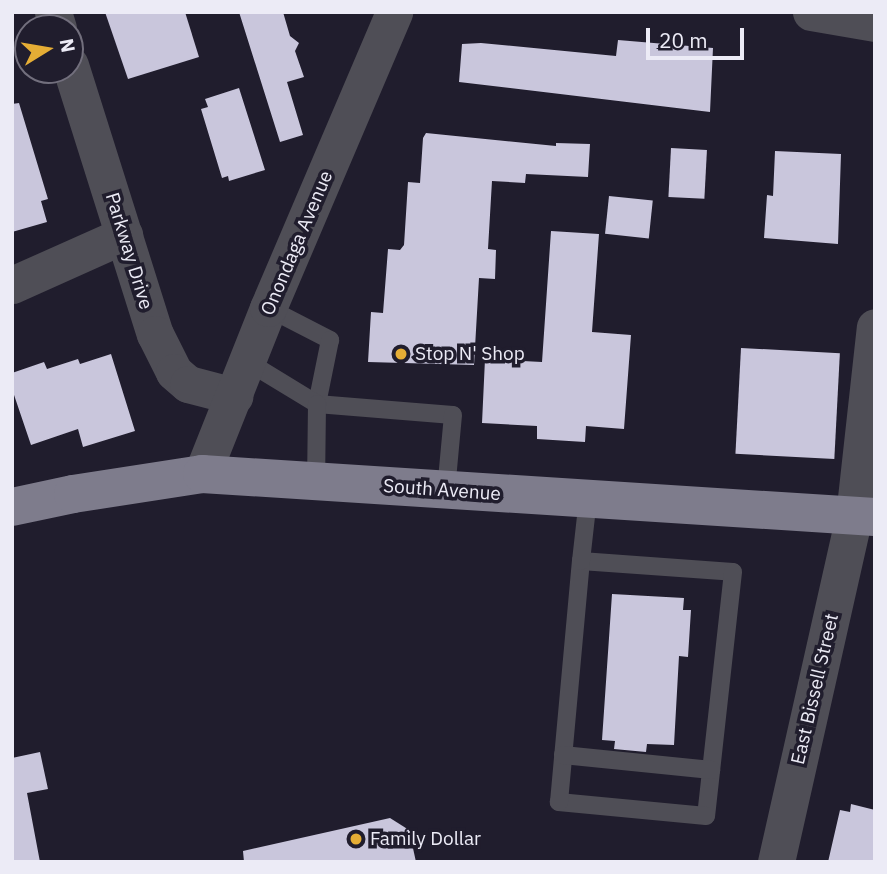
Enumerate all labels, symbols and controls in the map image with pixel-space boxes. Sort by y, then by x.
north arrow [14,14,84,84]
scale bar [649,14,747,58]
text: 20 m [659,26,708,54]
text: N [55,36,81,54]
street label: Onondaga Avenue [256,167,338,319]
street label: Parkway Drive [100,190,158,312]
place label: Stop N' Shop [415,343,525,365]
marker: Stop N' Shop [393,346,409,362]
street label: South Avenue [382,475,502,505]
street label: East Bissell Street [787,611,843,767]
place label: Family Dollar [370,828,481,850]
marker: Family Dollar [348,831,364,847]

